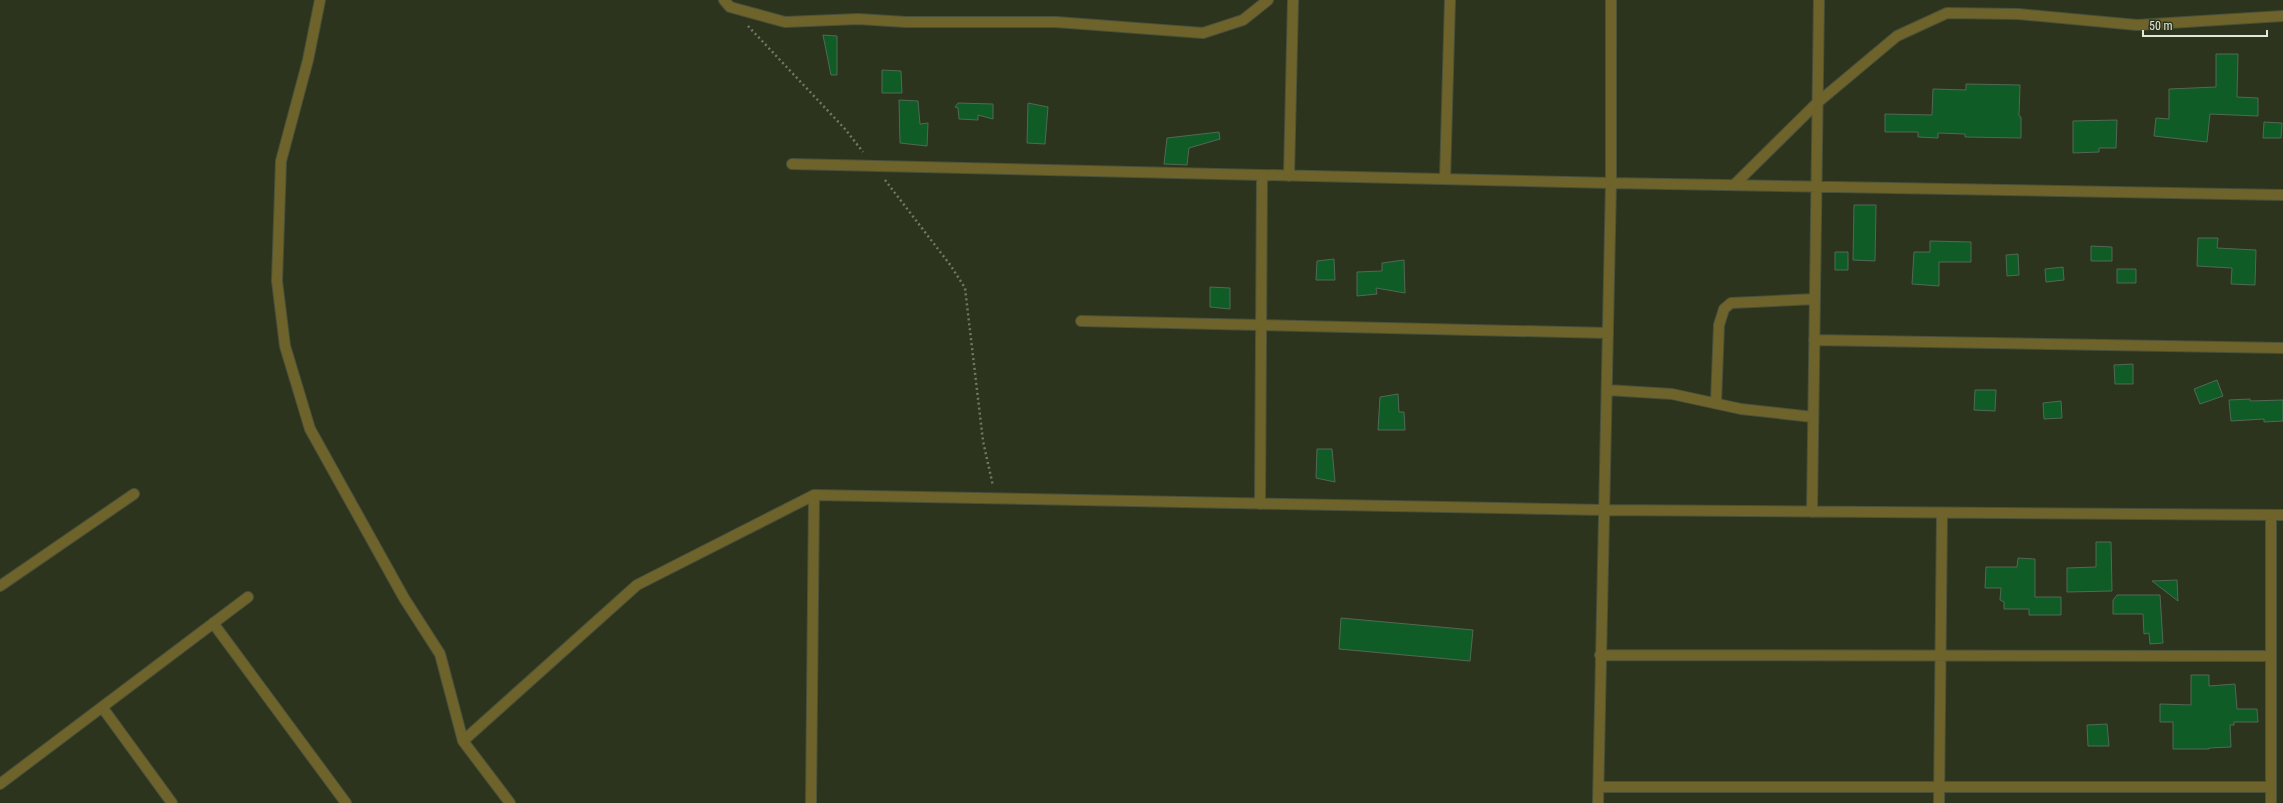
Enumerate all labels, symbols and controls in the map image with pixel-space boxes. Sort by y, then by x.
scale bar [2143,12,2267,38]
text: 50 m [2149,19,2173,33]

